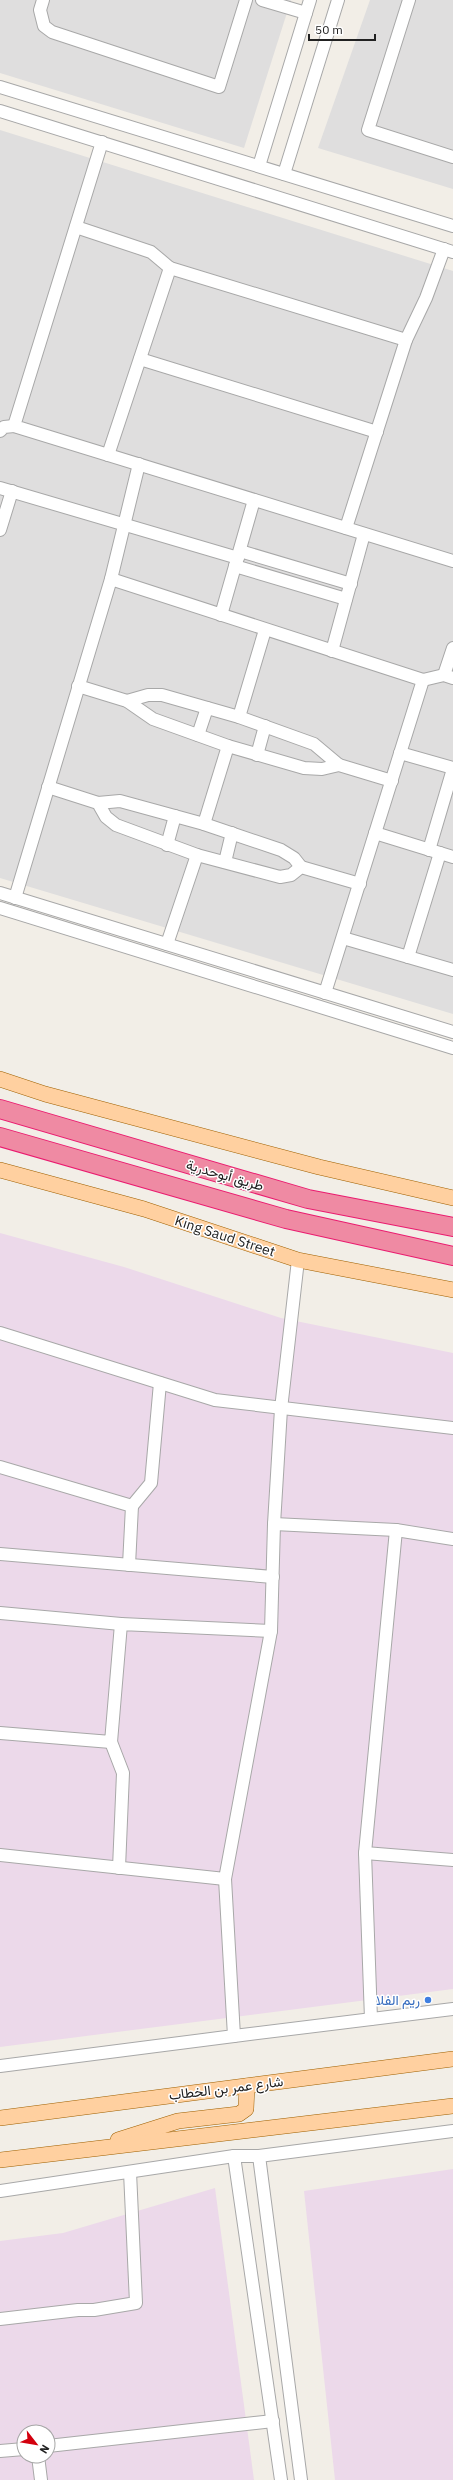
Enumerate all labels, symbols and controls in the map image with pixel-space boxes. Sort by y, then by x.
scale bar [309,16,375,42]
text: 50 m [315,22,343,37]
street label: طريق أبوحدرية [184,1155,266,1195]
street label: King Saud Street [173,1211,278,1261]
place label: ريم الفلا [376,1991,420,2009]
marker: ريم الفلا [423,1995,433,2005]
street label: شارع عمر بن الخطاب [168,2072,285,2106]
north arrow [16,2424,56,2464]
text: N [37,2442,53,2456]

